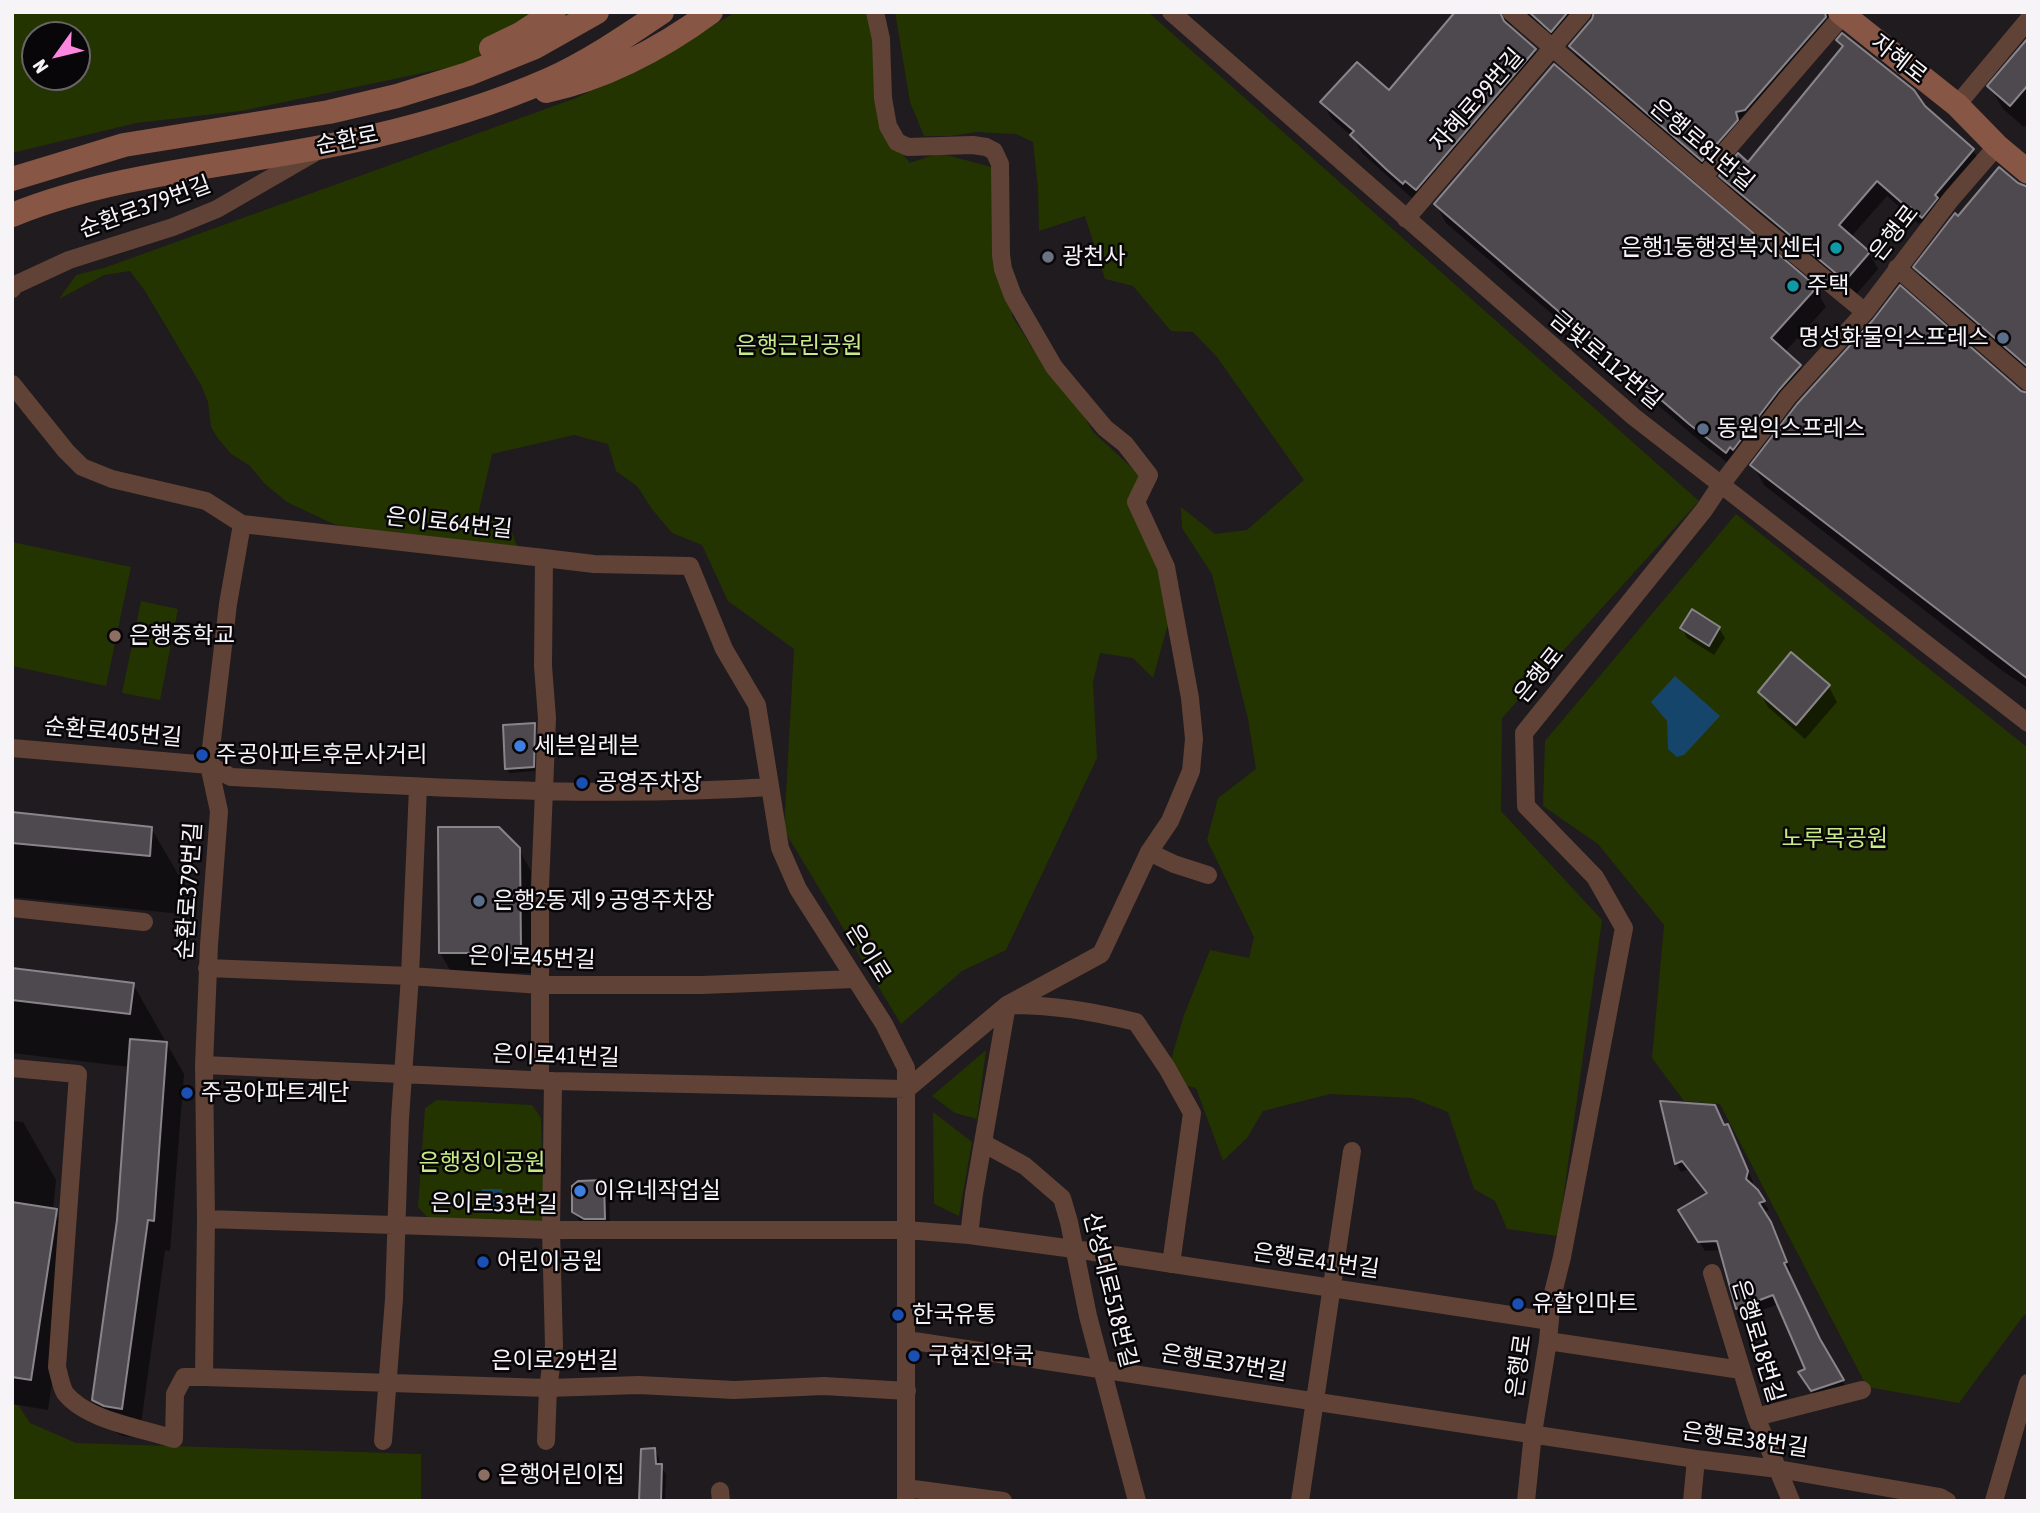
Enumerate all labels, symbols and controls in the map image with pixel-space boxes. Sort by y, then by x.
north arrow [21,21,91,91]
street label: 자혜로 [1865,29,1933,89]
street label: 자혜로99번길 [1425,43,1529,157]
text: N [28,56,53,77]
street label: 은행로81번길 [1644,93,1760,197]
street label: 순환로 [313,120,381,160]
street label: 순환로379번길 [75,170,215,244]
street label: 은행로 [1864,199,1924,267]
place label: 은행1동행정복지센터 [1621,234,1822,262]
marker: 은행1동행정복지센터 [1828,240,1844,256]
place label: 광천사 [1062,243,1125,271]
marker: 광천사 [1040,249,1056,265]
place label: 주택 [1807,272,1849,300]
marker: 주택 [1785,278,1801,294]
street label: 금빛로112번길 [1544,305,1668,415]
place label: 명성화물익스프레스 [1799,324,1989,352]
marker: 명성화물익스프레스 [1995,330,2011,346]
park label: 은행근린공원 [736,332,862,360]
place label: 동원익스프레스 [1717,415,1865,443]
marker: 동원익스프레스 [1695,421,1711,437]
street label: 은이로64번길 [384,503,514,543]
place label: 은행중학교 [129,622,235,650]
marker: 은행중학교 [107,628,123,644]
street label: 은행로 [1508,642,1570,708]
street label: 순환로405번길 [43,712,183,752]
place label: 세븐일레븐 [534,732,640,760]
marker: 세븐일레븐 [512,738,528,754]
place label: 주공아파트후문사거리 [216,741,428,769]
marker: 주공아파트후문사거리 [194,747,210,763]
place label: 공영주차장 [596,769,702,797]
marker: 공영주차장 [574,775,590,791]
street label: 순환로379번길 [170,821,208,961]
park label: 노루목공원 [1782,825,1888,853]
place label: 은행2동 제 9 공영주차장 [493,887,715,915]
marker: 은행2동 제 9 공영주차장 [471,893,487,909]
street label: 은이로 [839,919,897,987]
street label: 은이로45번길 [468,942,596,974]
street label: 은이로41번길 [492,1040,620,1072]
place label: 주공아파트계단 [201,1079,349,1107]
marker: 주공아파트계단 [179,1085,195,1101]
park label: 은행정이공원 [419,1149,545,1177]
place label: 이유네작업실 [594,1177,721,1205]
marker: 이유네작업실 [572,1183,588,1199]
street label: 은이로33번길 [430,1189,558,1219]
street label: 산성대로518번길 [1077,1209,1143,1371]
street label: 은행로41번길 [1251,1238,1381,1284]
place label: 어린이공원 [497,1248,603,1276]
marker: 어린이공원 [475,1254,491,1270]
street label: 은행로18번길 [1726,1276,1790,1406]
place label: 유할인마트 [1532,1290,1638,1318]
marker: 유할인마트 [1510,1296,1526,1312]
place label: 한국유통 [912,1301,997,1329]
marker: 한국유통 [890,1307,906,1323]
street label: 은행로 [1501,1333,1537,1399]
street label: 은행로37번길 [1159,1339,1289,1387]
place label: 구현진약국 [928,1342,1034,1370]
street label: 은이로29번길 [491,1347,619,1375]
marker: 구현진약국 [906,1348,922,1364]
street label: 은행로38번길 [1680,1417,1810,1463]
place label: 은행어린이집 [498,1461,625,1489]
marker: 은행어린이집 [476,1467,492,1483]

